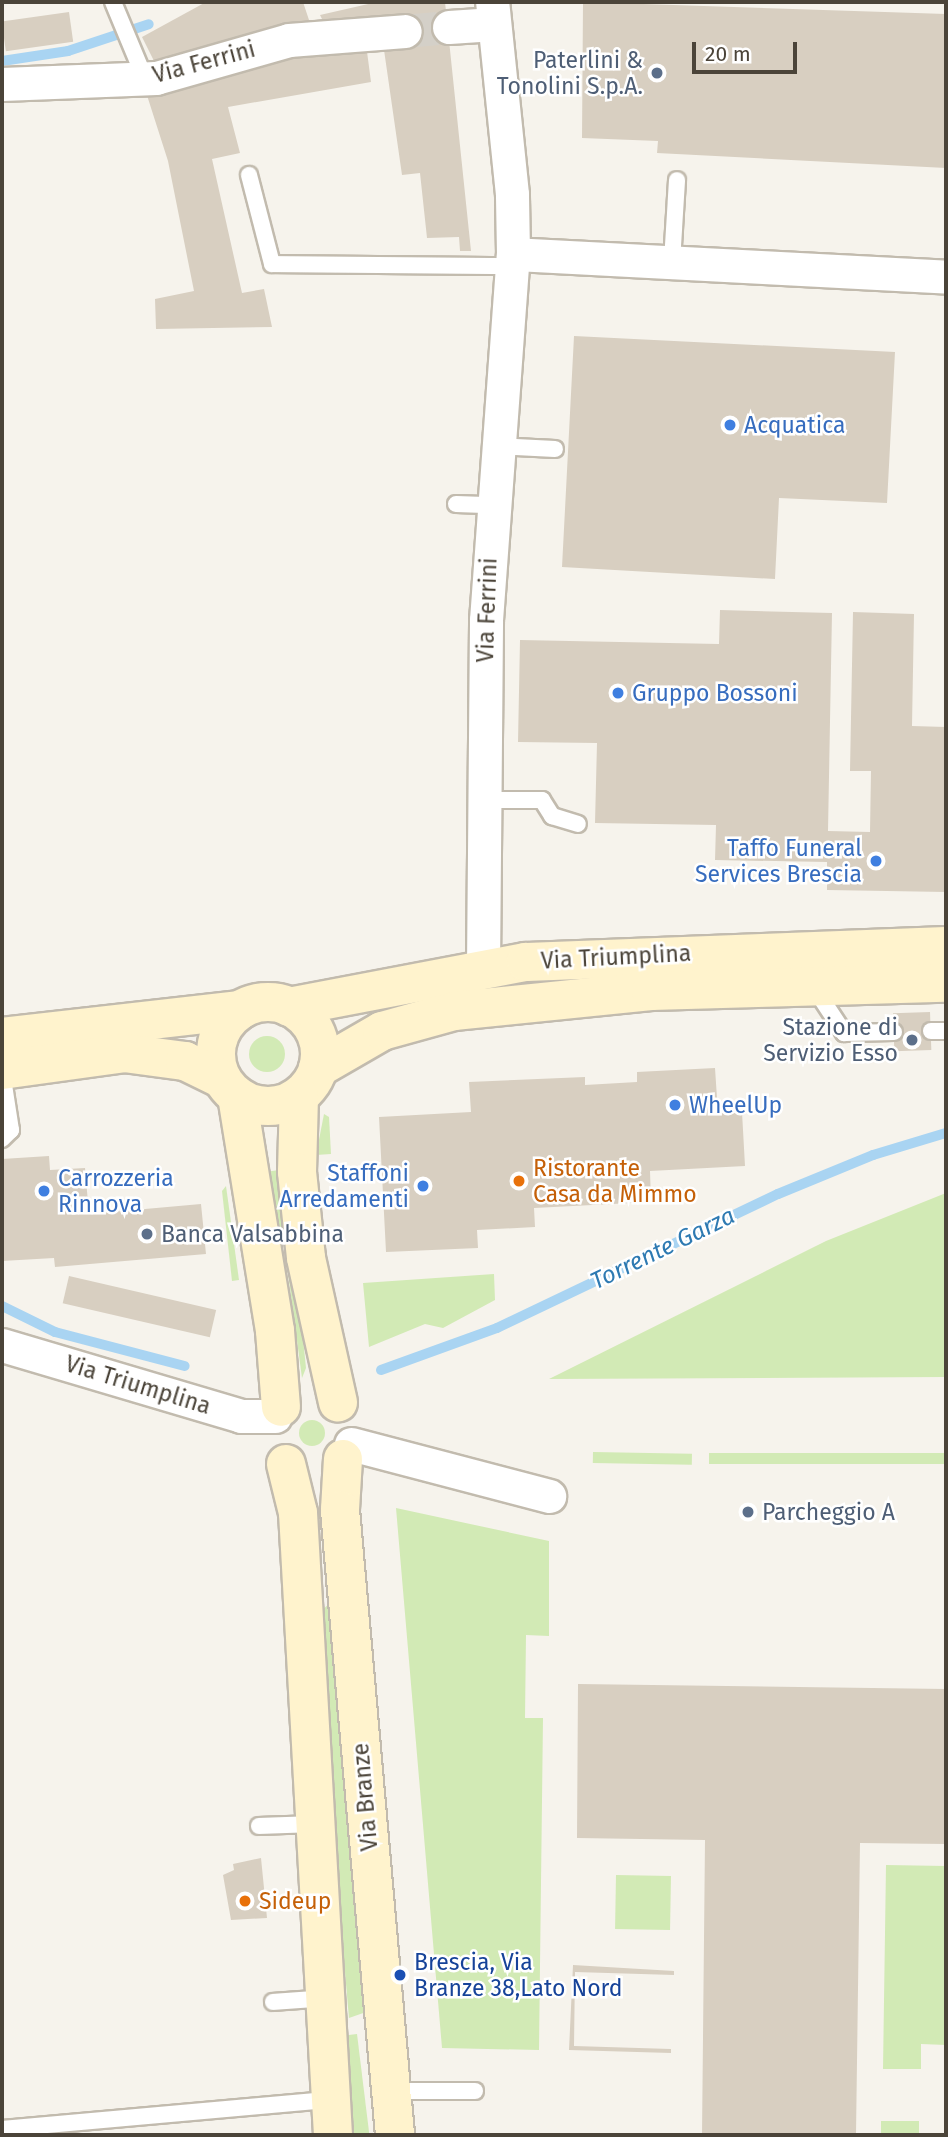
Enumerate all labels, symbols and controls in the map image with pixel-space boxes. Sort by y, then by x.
scale bar [696,28,801,72]
street label: Via Ferrini [150,35,258,89]
text: 20 m [705,41,751,67]
place label: Paterlini & Tonolini S.p.A. [497,46,643,100]
marker: Paterlini & Tonolini S.p.A. [649,65,665,81]
place label: Acquatica [744,411,845,439]
marker: Acquatica [722,417,738,433]
street label: Via Ferrini [471,557,503,663]
place label: Gruppo Bossoni [632,679,798,707]
marker: Gruppo Bossoni [610,685,626,701]
place label: Taffo Funeral Services Brescia [695,834,862,888]
marker: Taffo Funeral Services Brescia [868,853,884,869]
street label: Via Triumplina [540,939,692,975]
place label: Stazione di Servizio Esso [763,1013,898,1067]
marker: Stazione di Servizio Esso [904,1032,920,1048]
place label: WheelUp [689,1091,782,1119]
marker: WheelUp [667,1097,683,1113]
place label: Ristorante Casa da Mimmo [533,1154,697,1208]
place label: Staffoni Arredamenti [279,1159,409,1213]
place label: Carrozzeria Rinnova [58,1164,174,1218]
marker: Ristorante Casa da Mimmo [511,1173,527,1189]
marker: Staffoni Arredamenti [415,1178,431,1194]
marker: Carrozzeria Rinnova [36,1183,52,1199]
water label: Torrente Garza [586,1202,740,1296]
place label: Banca Valsabbina [161,1220,344,1248]
marker: Banca Valsabbina [139,1226,155,1242]
street label: Via Triumplina [62,1350,214,1420]
place label: Parcheggio A [762,1498,895,1526]
marker: Parcheggio A [740,1504,756,1520]
street label: Via Branze [347,1742,383,1852]
place label: Sideup [259,1887,331,1915]
marker: Sideup [237,1893,253,1909]
place label: Brescia, Via Branze 38,Lato Nord [414,1948,623,2002]
marker: Brescia, Via Branze 38,Lato Nord [392,1967,408,1983]

